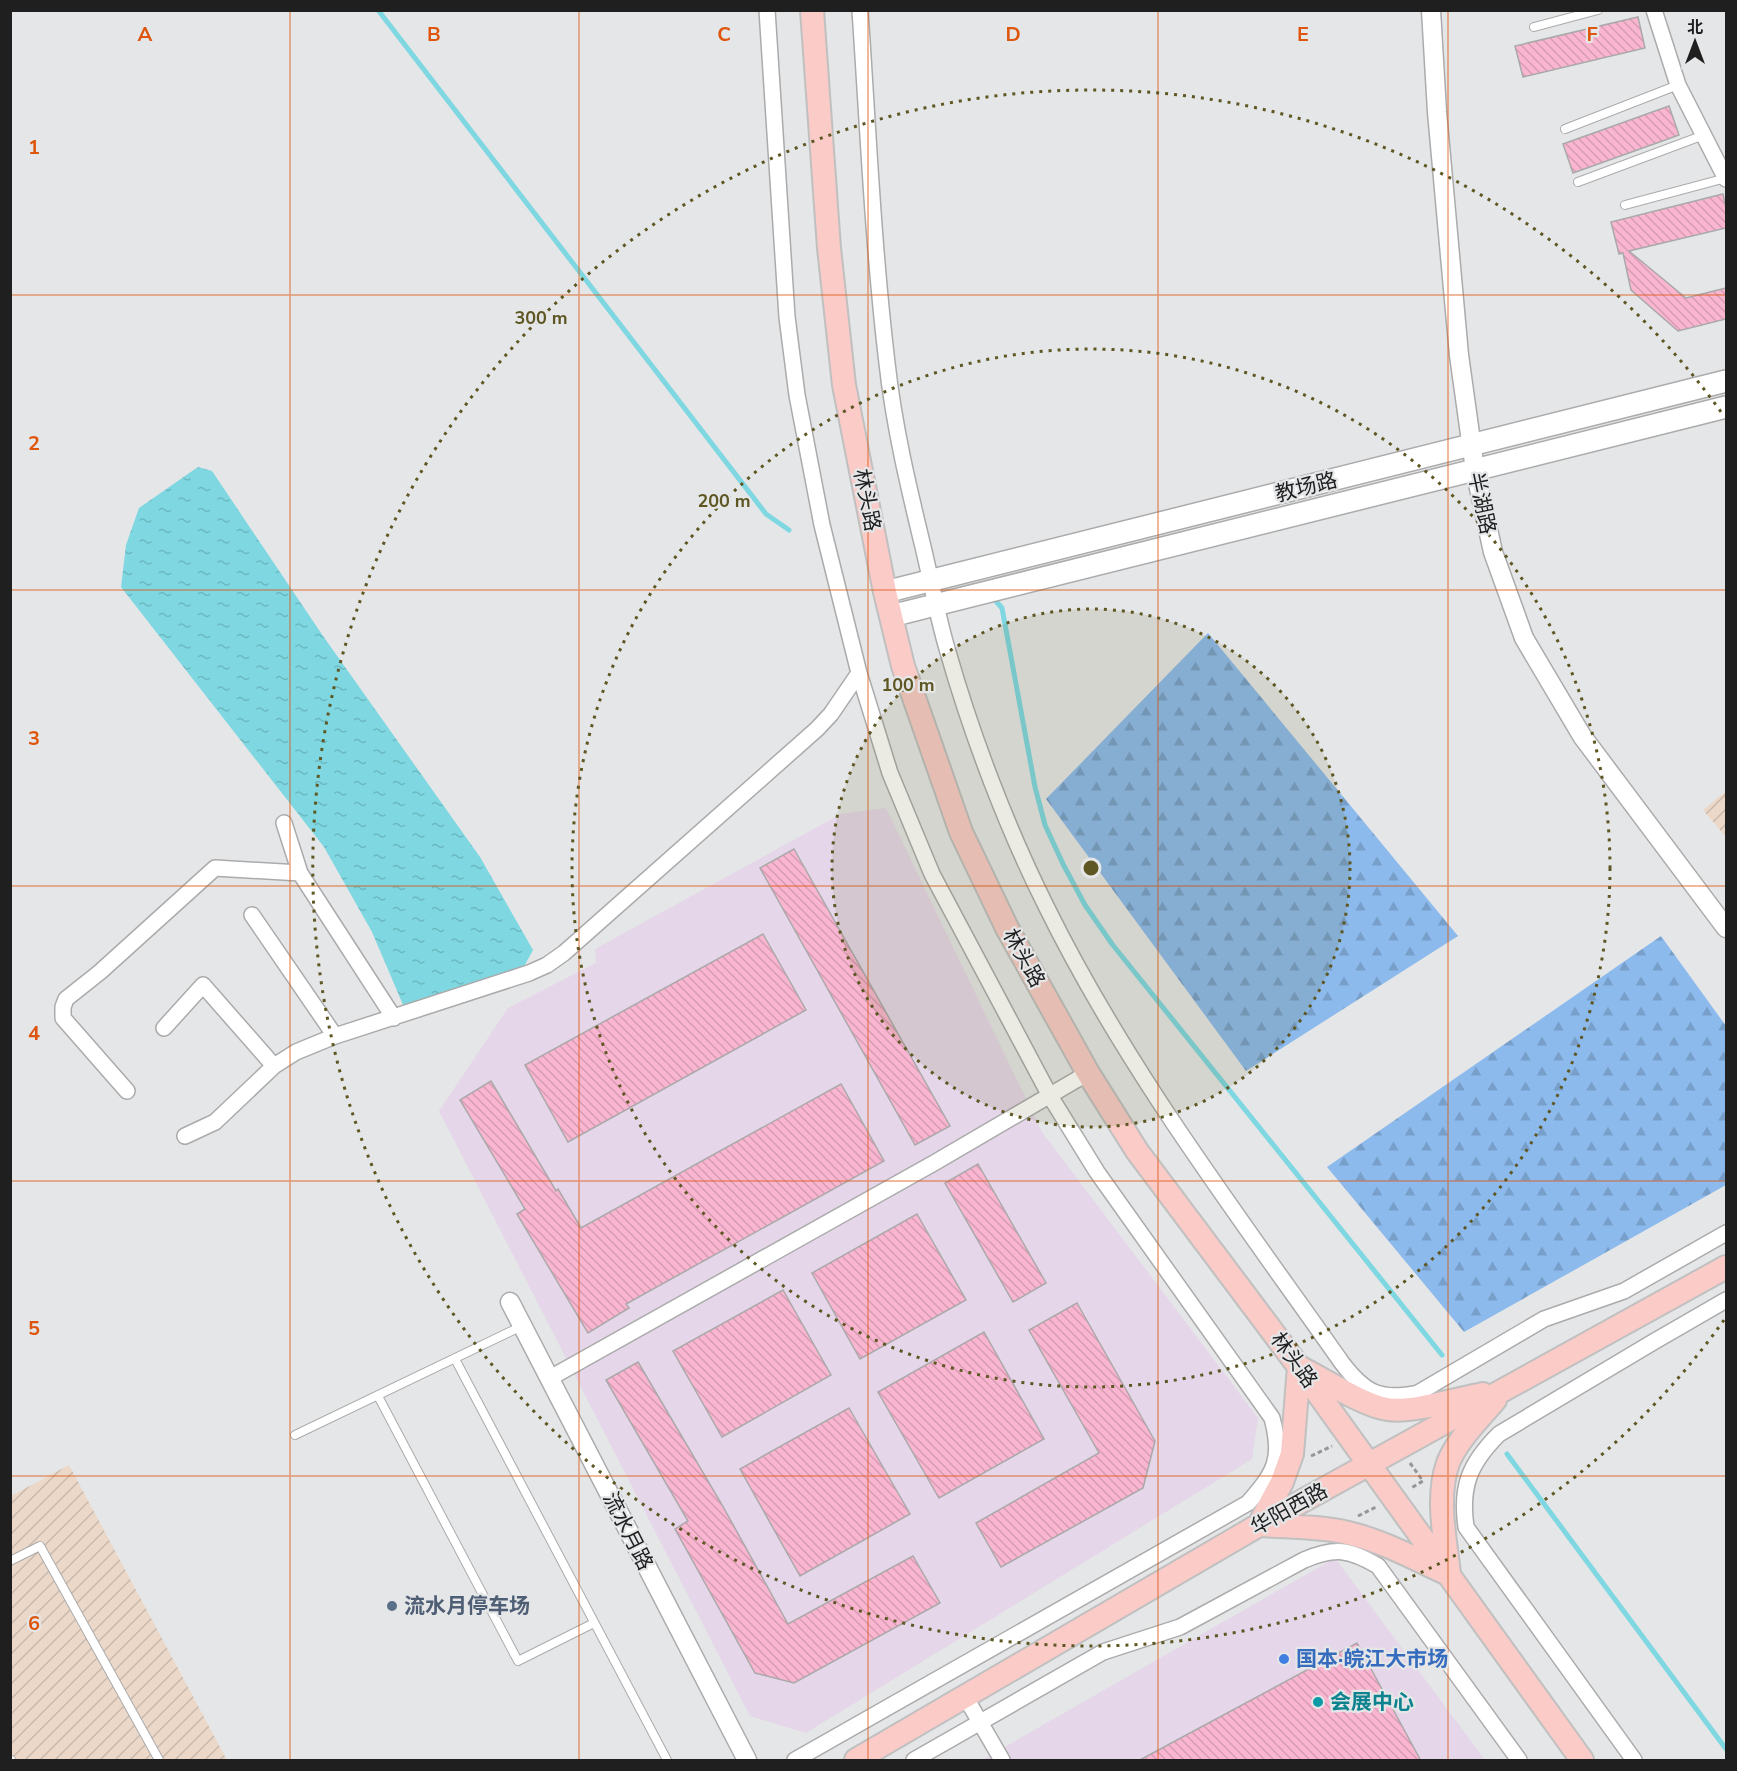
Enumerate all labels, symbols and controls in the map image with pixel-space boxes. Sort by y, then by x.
north arrow [1665,12,1725,72]
text: 北 [1687,17,1703,39]
text: A [138,21,153,48]
text: B [427,21,441,48]
text: C [717,21,731,48]
text: D [1005,21,1021,48]
text: E [1297,21,1309,48]
text: F [1586,21,1598,48]
text: 1 [28,134,40,161]
text: 300 m [514,306,568,330]
text: 2 [28,430,40,457]
street label: 林头路 [847,466,887,534]
street label: 教场路 [1272,466,1340,508]
street label: 半湖路 [1462,469,1502,537]
text: 200 m [697,489,751,513]
text: 100 m [881,673,935,697]
text: 3 [28,725,40,752]
centre of rings [1081,858,1101,878]
street label: 林头路 [996,924,1052,992]
text: 4 [28,1020,40,1047]
text: 5 [28,1315,40,1342]
street label: 林头路 [1264,1326,1324,1394]
street label: 华阳西路 [1245,1476,1333,1542]
street label: 流水月路 [596,1487,660,1575]
place label: 流水月停车场 [404,1592,530,1620]
marker: 流水月停车场 [385,1599,399,1613]
text: 6 [28,1610,40,1637]
place label: 国本·皖江大市场 [1296,1645,1448,1673]
marker: 国本·皖江大市场 [1277,1652,1291,1666]
place label: 会展中心 [1330,1688,1414,1716]
marker: 会展中心 [1311,1695,1325,1709]

